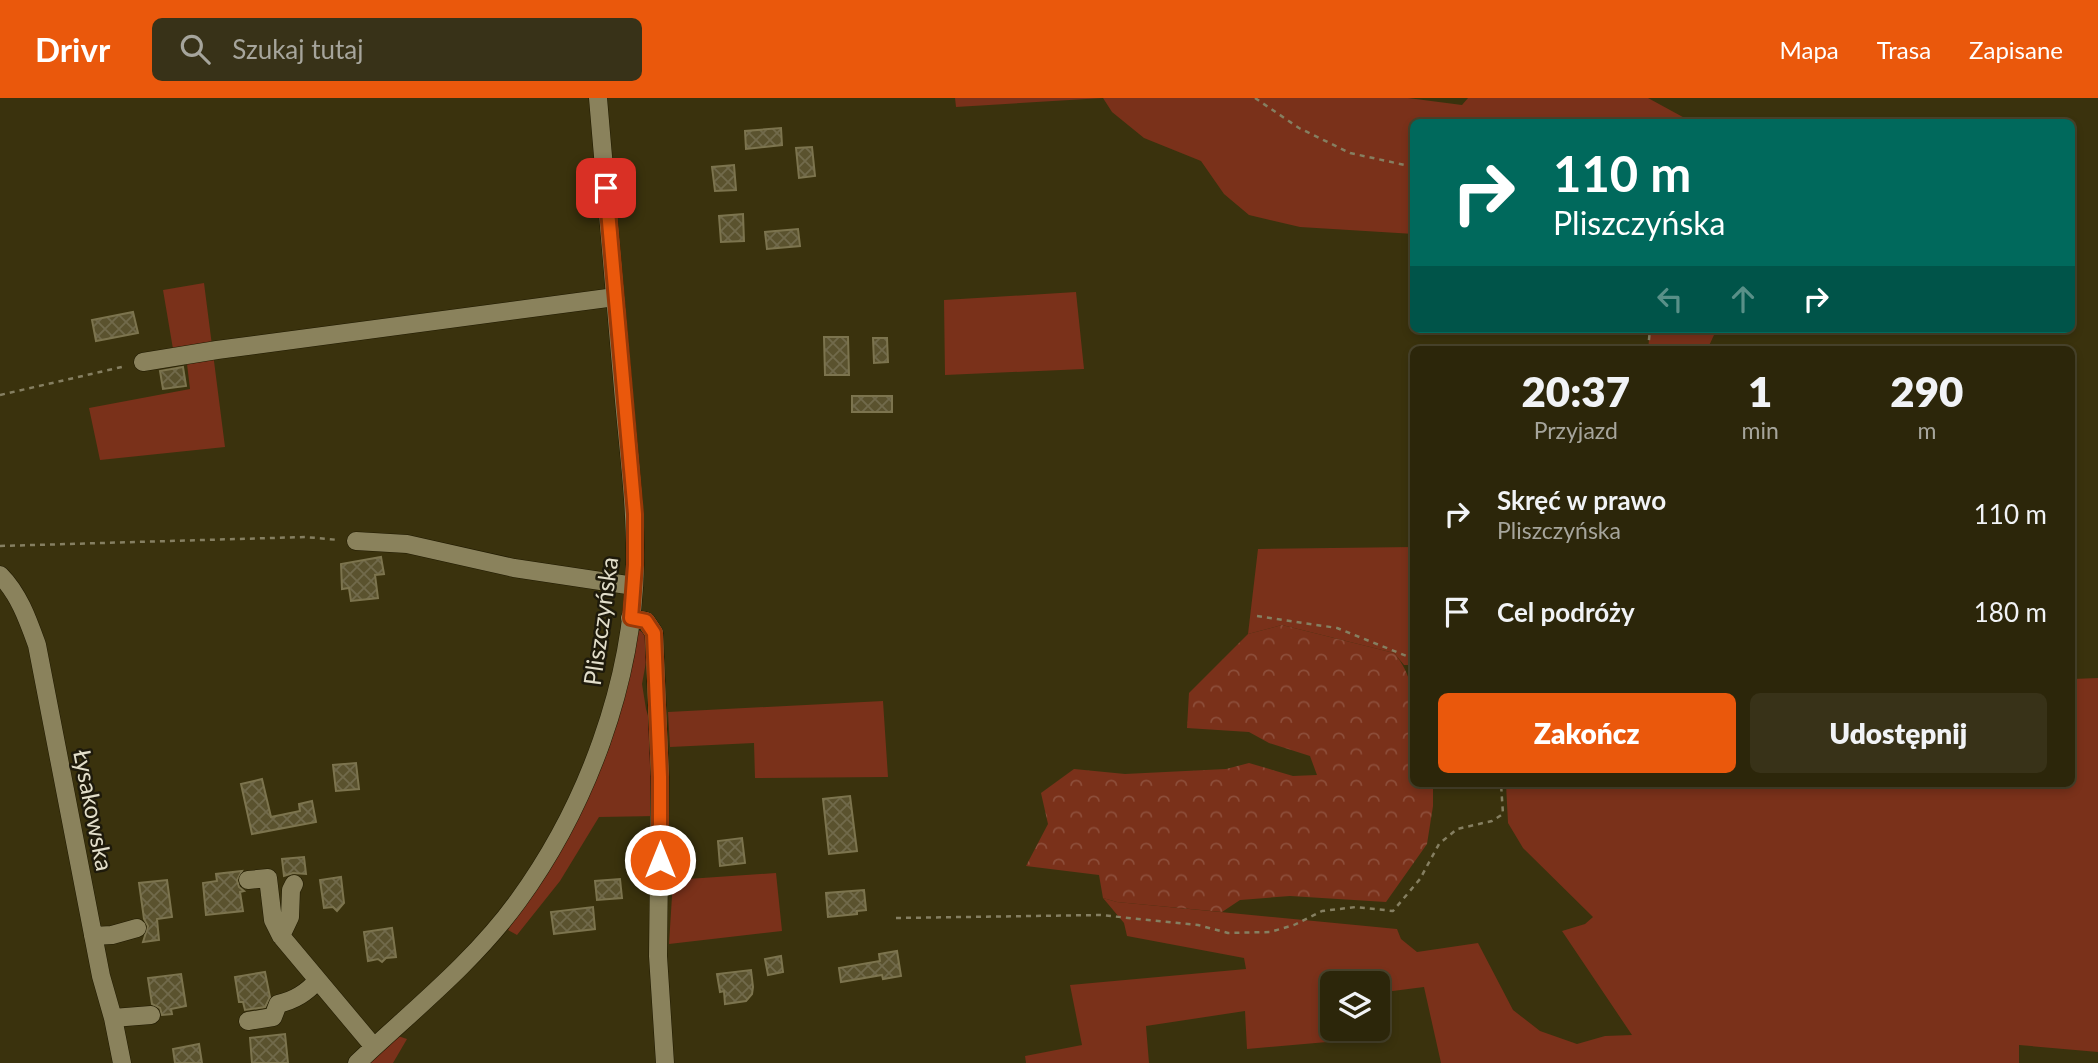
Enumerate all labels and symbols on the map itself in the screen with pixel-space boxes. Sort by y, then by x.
pin [576,158,636,218]
street label: Pliszczyńska [577,555,623,687]
street label: Łysakowska [68,747,120,873]
position arrow [623,823,697,897]

